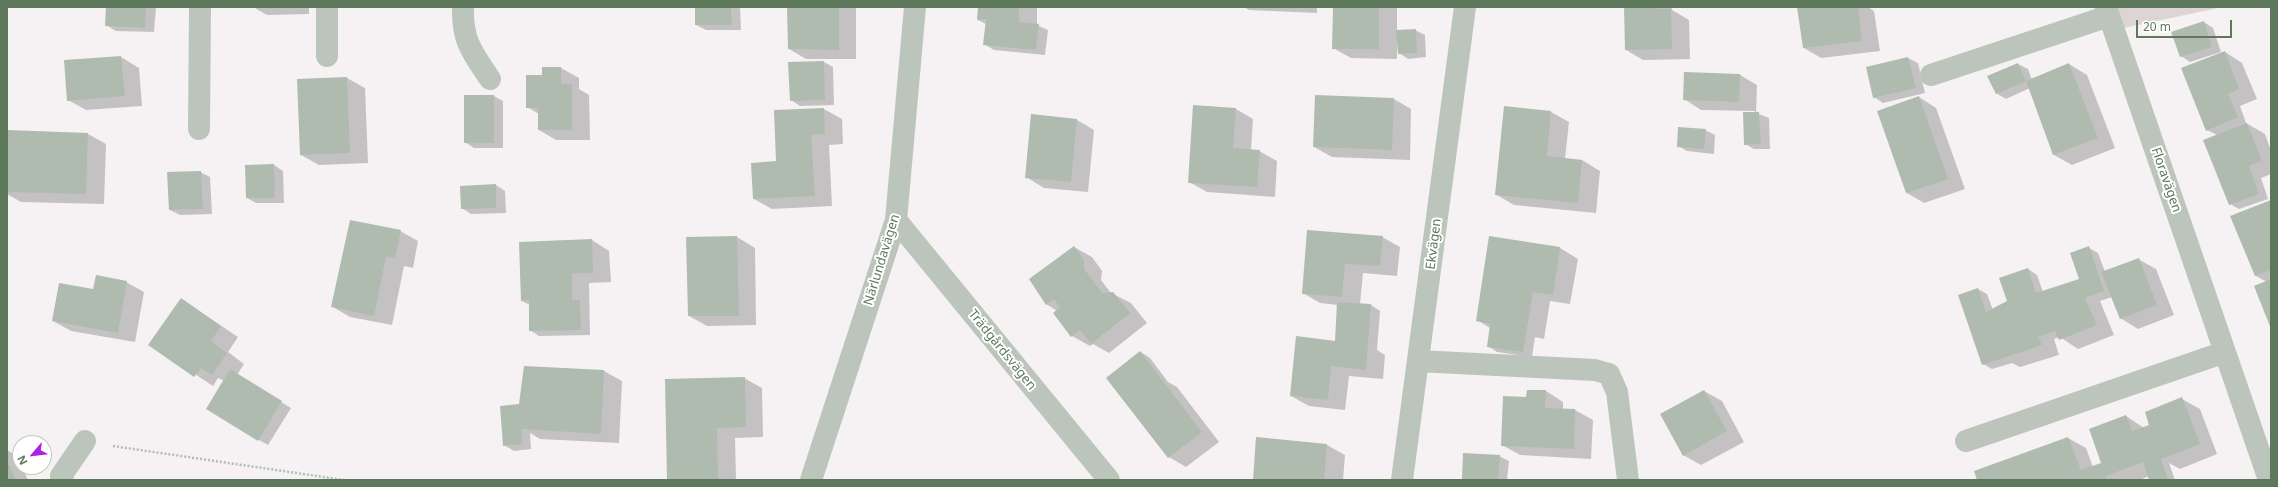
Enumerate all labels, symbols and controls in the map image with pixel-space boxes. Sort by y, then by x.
scale bar [2138,12,2234,38]
text: 20 m [2143,18,2171,35]
street label: Floravägen [2148,145,2184,215]
street label: Närlundavägen [861,213,903,307]
street label: Ekvägen [1423,218,1445,270]
street label: Trädgårdsvägen [965,307,1039,393]
north arrow [12,435,52,475]
text: N [13,453,31,468]

